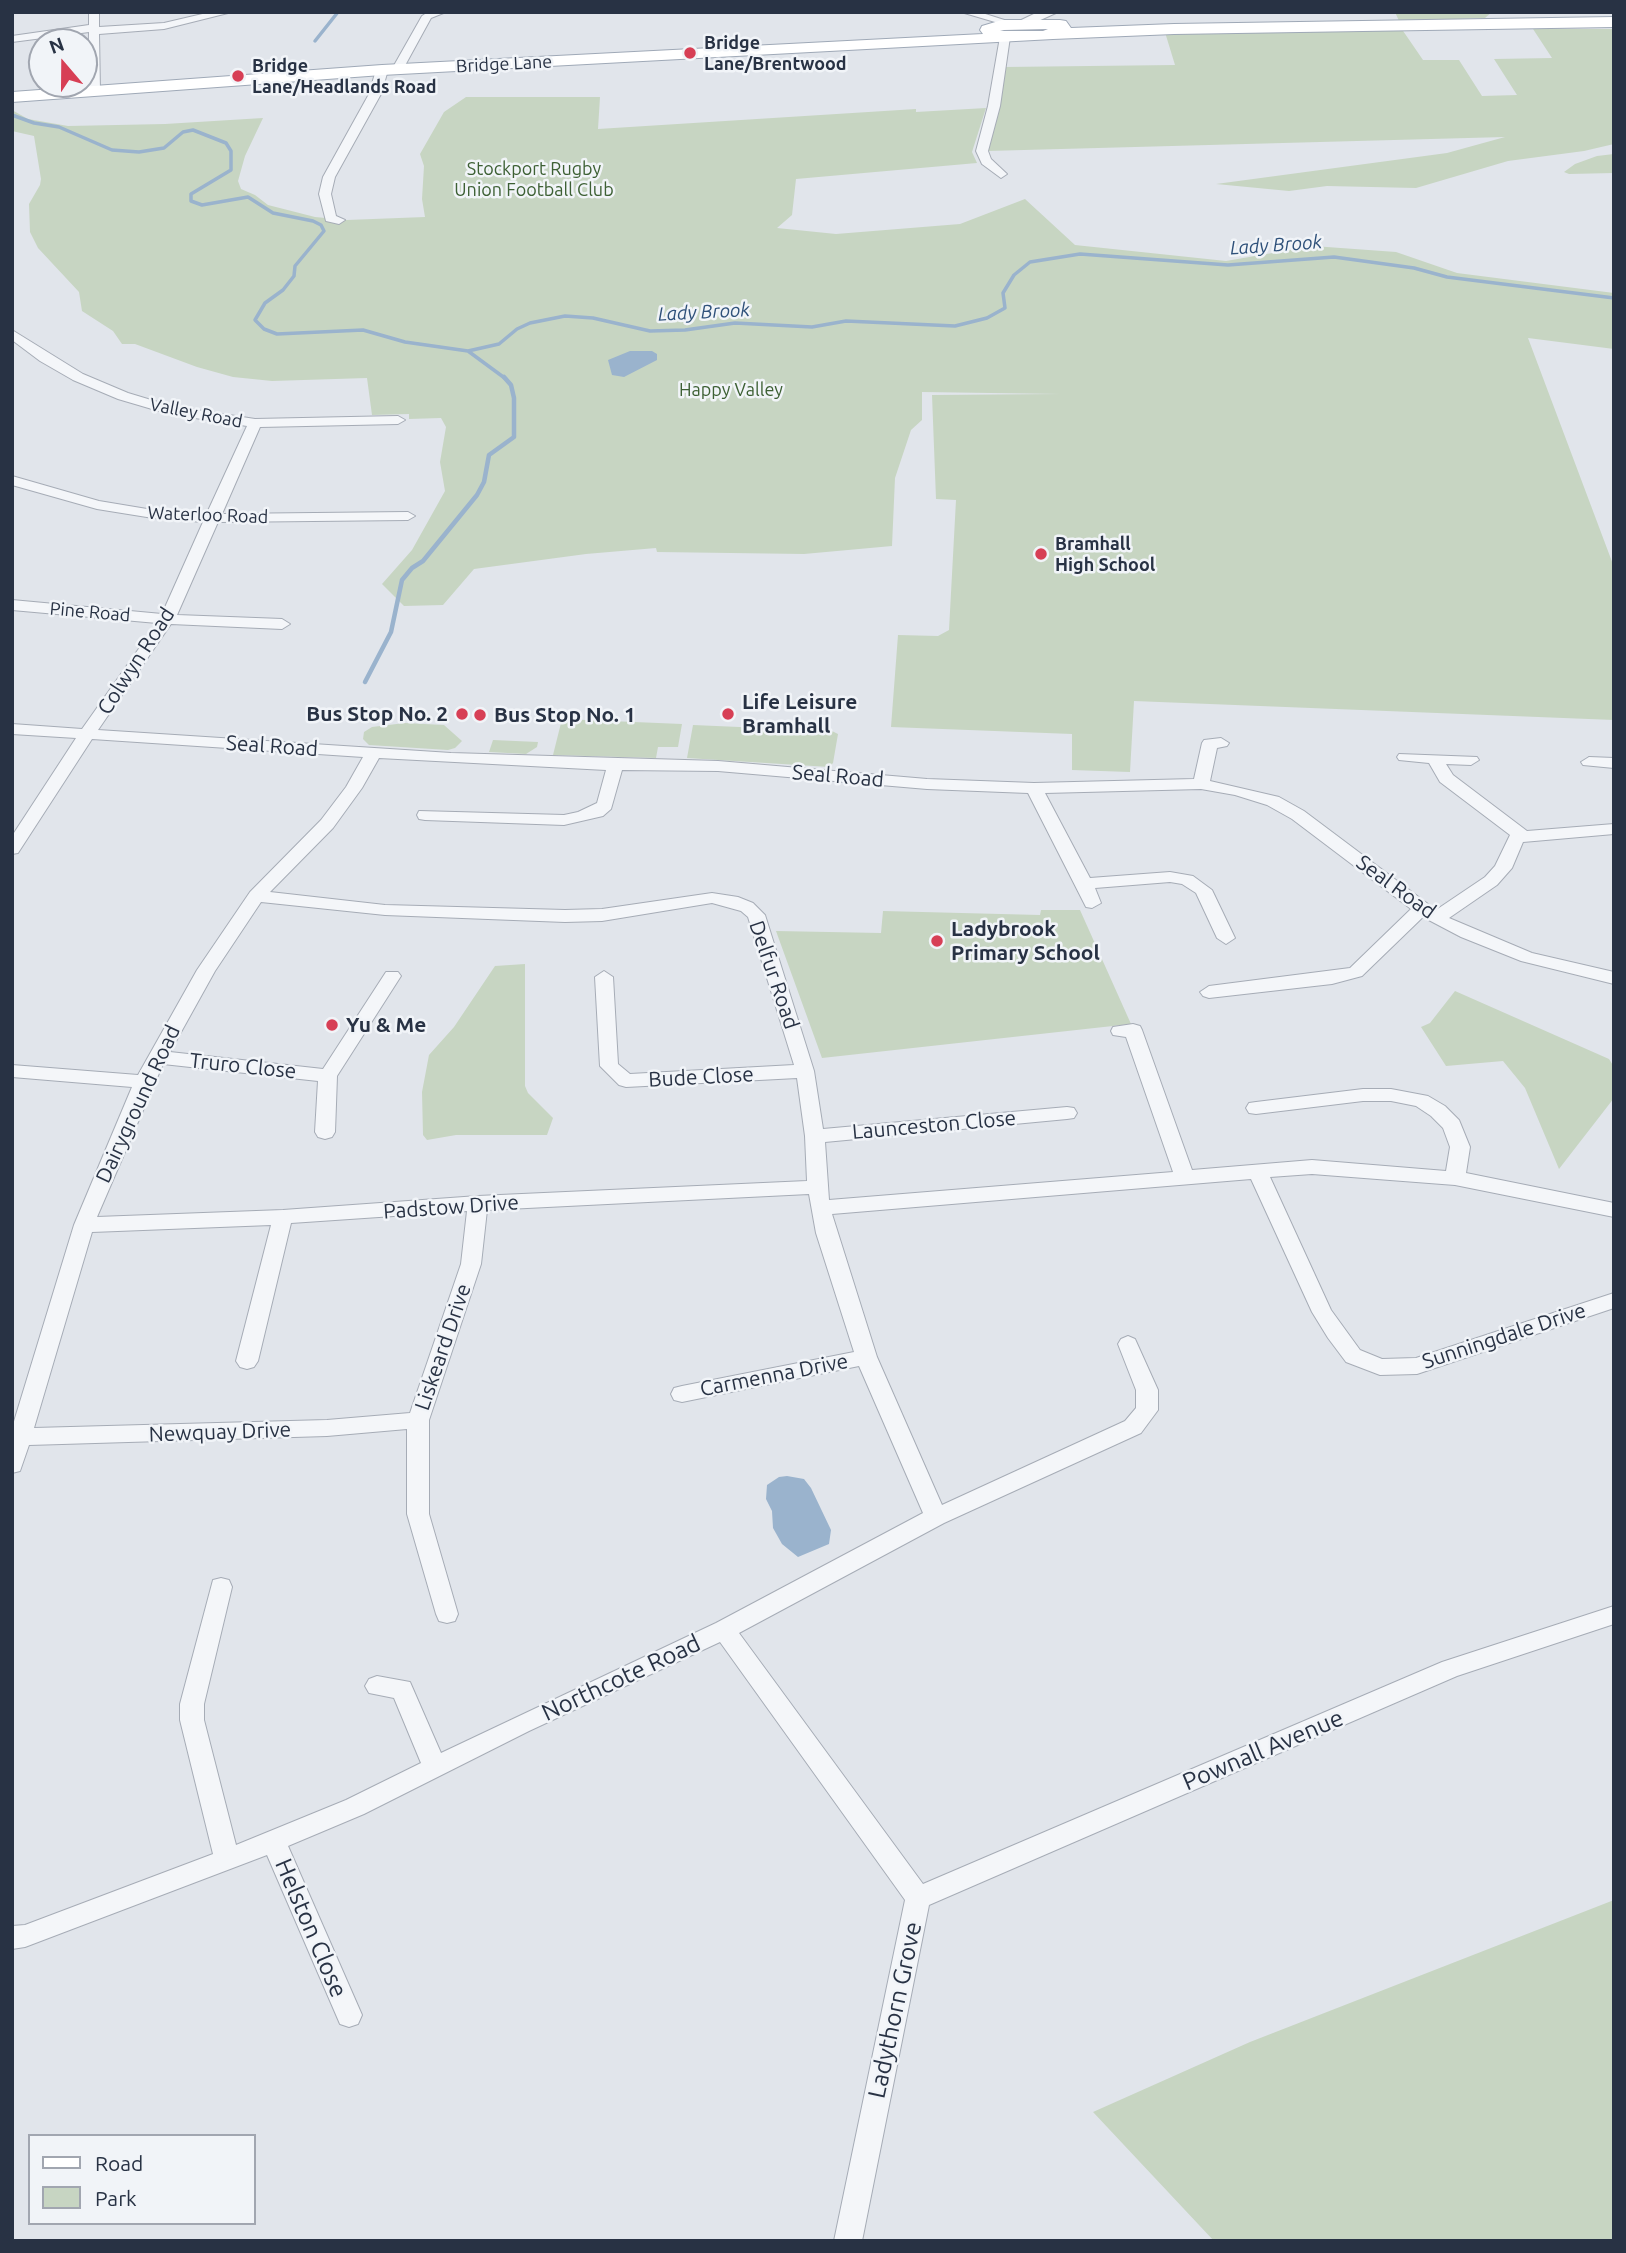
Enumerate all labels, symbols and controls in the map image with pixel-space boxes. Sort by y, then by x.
north arrow [28,28,98,98]
text: N [46,32,67,58]
place label: Bridge Lane/Brentwood [704,32,847,74]
marker: Bridge Lane/Brentwood [682,45,698,61]
street label: Bridge Lane [455,51,553,77]
place label: Bridge Lane/Headlands Road [252,55,437,98]
marker: Bridge Lane/Headlands Road [230,68,246,84]
park label: Stockport Rugby Union Football Club [454,158,614,200]
water label: Lady Brook [1229,230,1323,260]
water label: Lady Brook [657,298,751,326]
park label: Happy Valley [679,379,783,401]
street label: Valley Road [148,393,244,433]
street label: Waterloo Road [147,502,269,528]
place label: Bramhall High School [1055,533,1155,576]
marker: Bramhall High School [1033,546,1049,562]
street label: Pine Road [49,598,131,626]
street label: Colwyn Road [92,603,180,719]
place label: Life Leisure Bramhall [742,689,857,739]
place label: Bus Stop No. 2 [306,701,448,727]
place label: Bus Stop No. 1 [494,702,636,728]
marker: Bus Stop No. 2 [454,706,470,722]
marker: Life Leisure Bramhall [720,706,736,722]
marker: Bus Stop No. 1 [472,707,488,723]
street label: Seal Road [225,730,319,762]
street label: Seal Road [791,759,885,793]
street label: Seal Road [1351,850,1441,924]
place label: Ladybrook Primary School [951,916,1100,966]
street label: Delfur Road [744,917,804,1033]
marker: Ladybrook Primary School [929,933,945,949]
place label: Yu & Me [346,1012,426,1038]
marker: Yu & Me [324,1017,340,1033]
street label: Dairyground Road [90,1021,186,1187]
street label: Truro Close [188,1048,298,1084]
street label: Bude Close [648,1062,754,1092]
street label: Launceston Close [851,1105,1017,1145]
street label: Padstow Drive [382,1190,520,1224]
street label: Liskeard Drive [410,1280,476,1414]
street label: Sunningdale Drive [1419,1298,1589,1374]
street label: Carmenna Drive [698,1348,850,1402]
street label: Newquay Drive [148,1417,292,1447]
street label: Northcote Road [537,1629,705,1727]
street label: Pownall Avenue [1178,1703,1348,1797]
street label: Helston Close [269,1854,353,2002]
street label: Ladythorn Grove [862,1919,928,2101]
legend [28,2134,256,2225]
text: Road [95,2151,143,2175]
text: Park [95,2186,137,2210]

